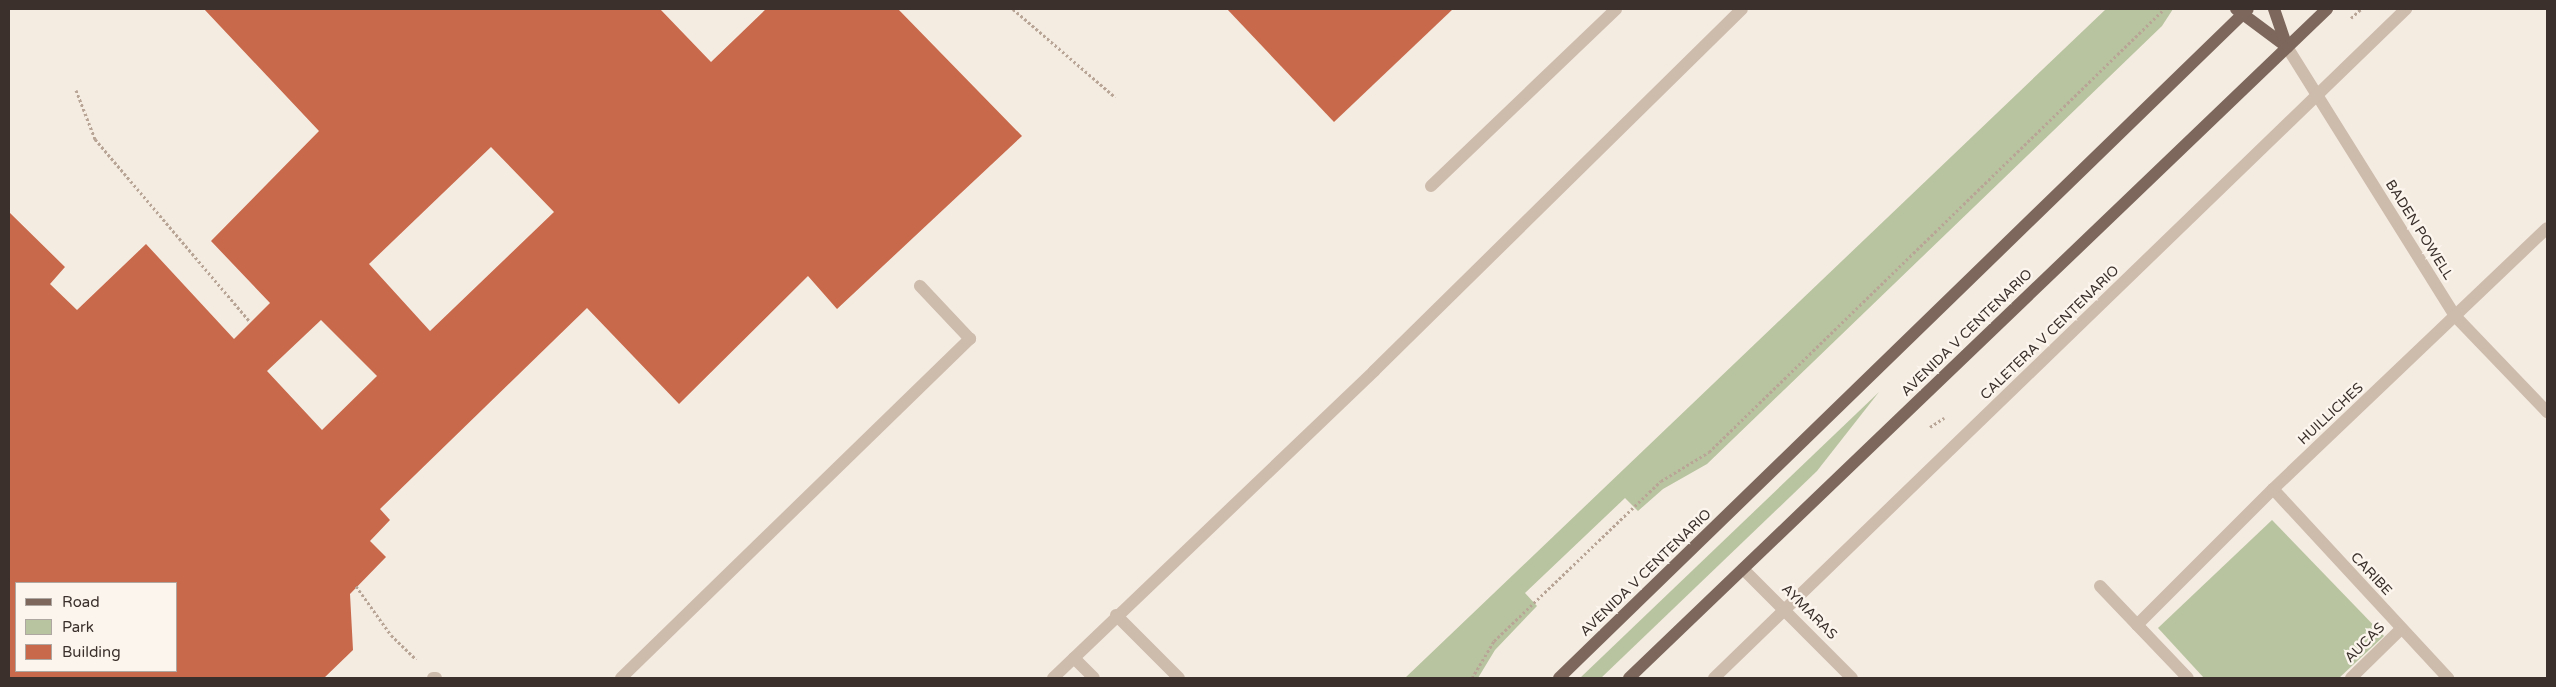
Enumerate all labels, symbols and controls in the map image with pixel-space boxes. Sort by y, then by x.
street label: BADEN POWELL [2382,177,2456,283]
street label: CALETERA V CENTENARIO [1977,262,2123,404]
street label: AVENIDA V CENTENARIO [1898,266,2036,400]
street label: HUILLICHES [2295,380,2367,448]
street label: AVENIDA V CENTENARIO [1577,506,1715,640]
street label: CARIBE [2347,549,2395,599]
street label: AYMARAS [1778,581,1840,643]
legend [15,582,178,672]
text: Road [62,593,100,611]
text: Park [62,618,94,636]
street label: AUCAS [2342,620,2388,666]
text: Building [62,643,121,661]

